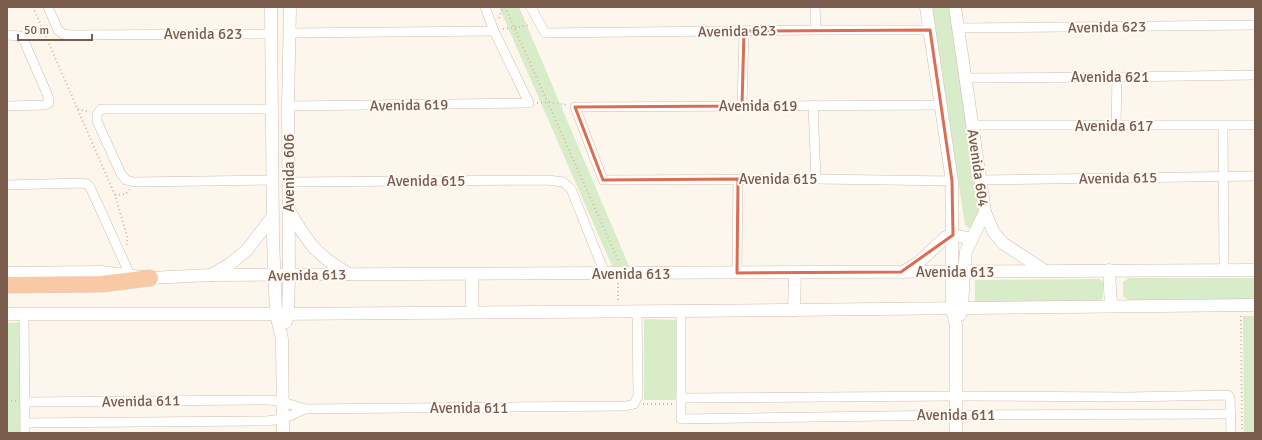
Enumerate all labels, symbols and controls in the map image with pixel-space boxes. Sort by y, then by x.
scale bar [18,16,92,42]
street label: Avenida 623 [1068,17,1146,37]
street label: Avenida 623 [698,21,776,41]
text: 50 m [24,23,49,38]
street label: Avenida 623 [164,25,242,43]
street label: Avenida 621 [1071,68,1149,86]
street label: Avenida 619 [370,95,448,115]
street label: Avenida 619 [719,97,797,115]
street label: Avenida 617 [1075,117,1153,135]
street label: Avenida 604 [964,128,992,208]
street label: Avenida 606 [280,134,298,212]
street label: Avenida 615 [1079,168,1157,188]
street label: Avenida 615 [739,170,817,188]
street label: Avenida 615 [387,172,465,190]
street label: Avenida 613 [916,263,994,281]
street label: Avenida 613 [268,265,346,285]
street label: Avenida 613 [592,265,670,283]
street label: Avenida 611 [102,391,180,411]
street label: Avenida 611 [430,399,508,417]
street label: Avenida 611 [917,406,995,424]

